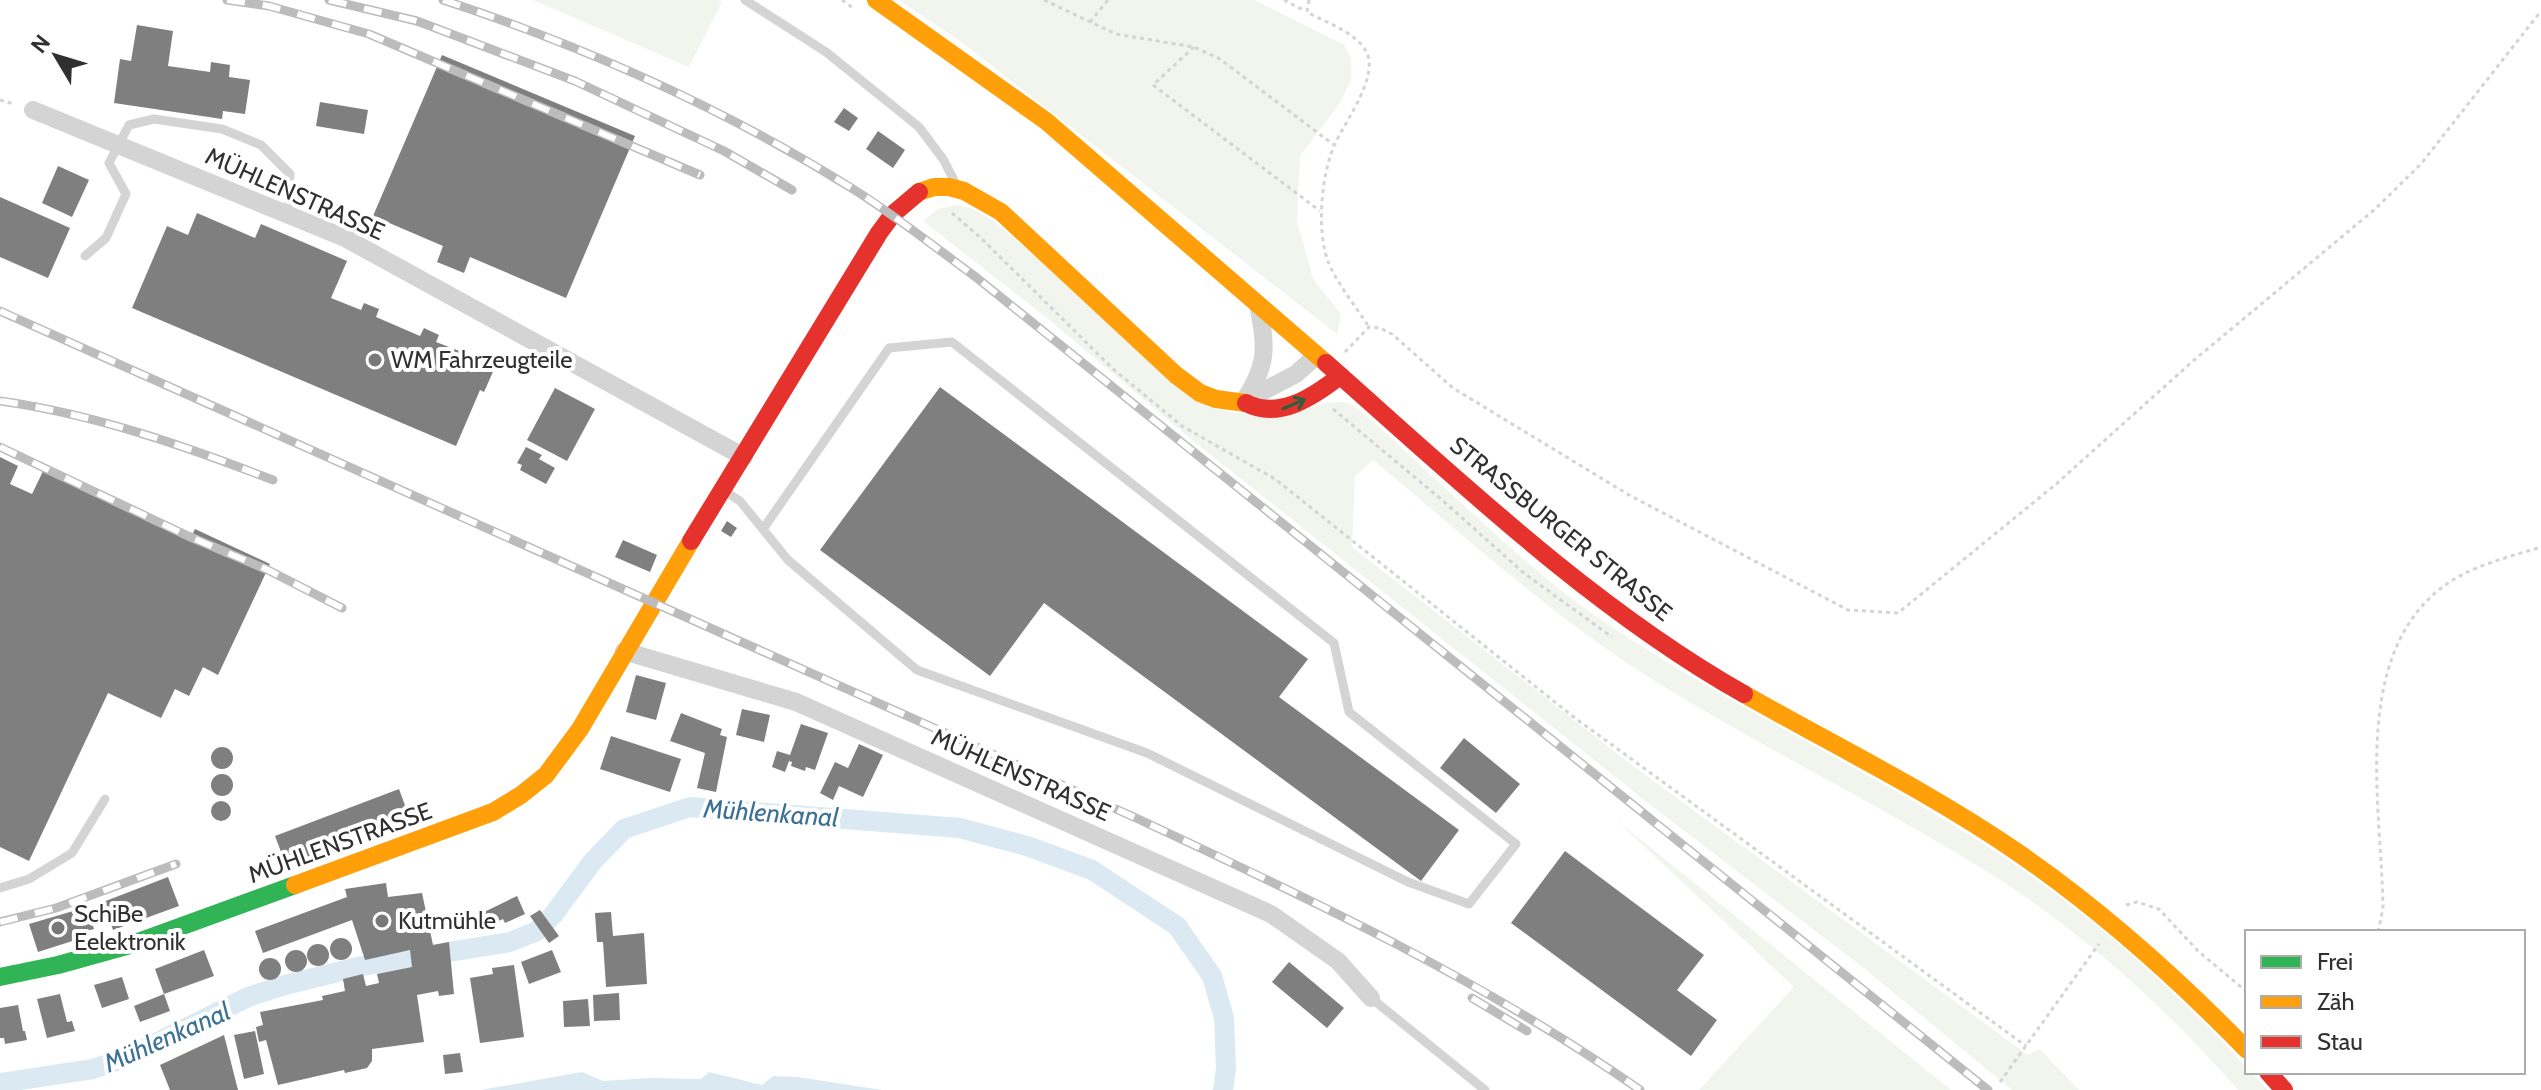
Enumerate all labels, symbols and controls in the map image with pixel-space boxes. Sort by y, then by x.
north arrow [16,16,96,96]
text: N [25,30,56,58]
street label: MÜHLENSTRASSE [201,141,389,246]
place label: WM Fahrzeugteile [391,345,573,374]
marker: WM Fahrzeugteile [366,351,384,369]
one-way arrow [1281,395,1306,410]
street label: STRASSBURGER STRASSE [1445,430,1678,627]
street label: MÜHLENSTRASSE [927,722,1115,827]
water label: Mühlenkanal [702,792,839,834]
street label: MÜHLENSTRASSE [244,796,436,889]
place label: SchiBe Eelektronik [74,899,186,956]
place label: Kutmühle [398,906,496,935]
marker: Kutmühle [373,912,391,930]
marker: SchiBe Eelektronik [49,919,67,937]
legend [2245,930,2525,1074]
text: Frei [2317,947,2353,976]
text: Zäh [2317,987,2354,1016]
water label: Mühlenkanal [98,995,235,1079]
text: Stau [2317,1027,2363,1056]

